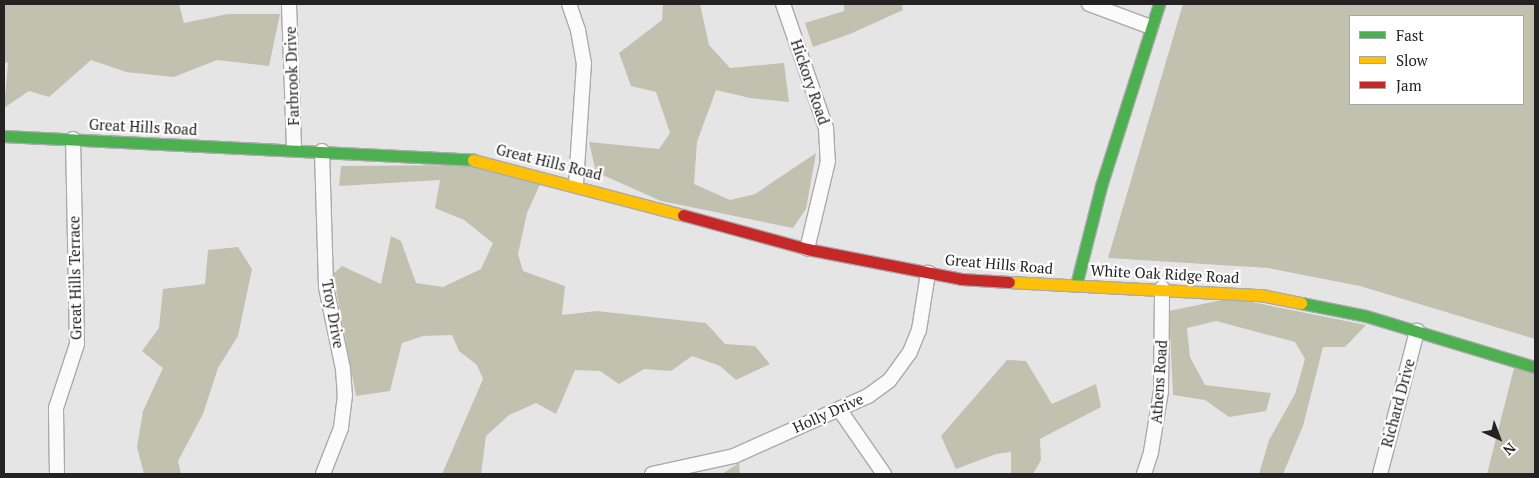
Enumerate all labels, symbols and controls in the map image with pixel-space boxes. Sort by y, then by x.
legend [1349,15,1524,105]
text: Fast [1396,25,1424,45]
street label: Farbrook Drive [281,26,303,126]
street label: Hickory Road [787,37,833,127]
text: Slow [1396,50,1428,70]
text: Jam [1396,75,1422,95]
street label: Great Hills Road [88,115,198,139]
street label: Great Hills Road [494,140,604,184]
street label: Great Hills Terrace [65,216,85,340]
street label: Great Hills Road [944,250,1054,278]
street label: White Oak Ridge Road [1090,261,1240,287]
street label: Troy Drive [318,278,348,350]
street label: Athens Road [1147,339,1171,425]
street label: Richard Drive [1378,357,1418,449]
street label: Holly Drive [790,389,866,437]
north arrow [1474,413,1524,463]
text: N [1499,439,1520,460]

